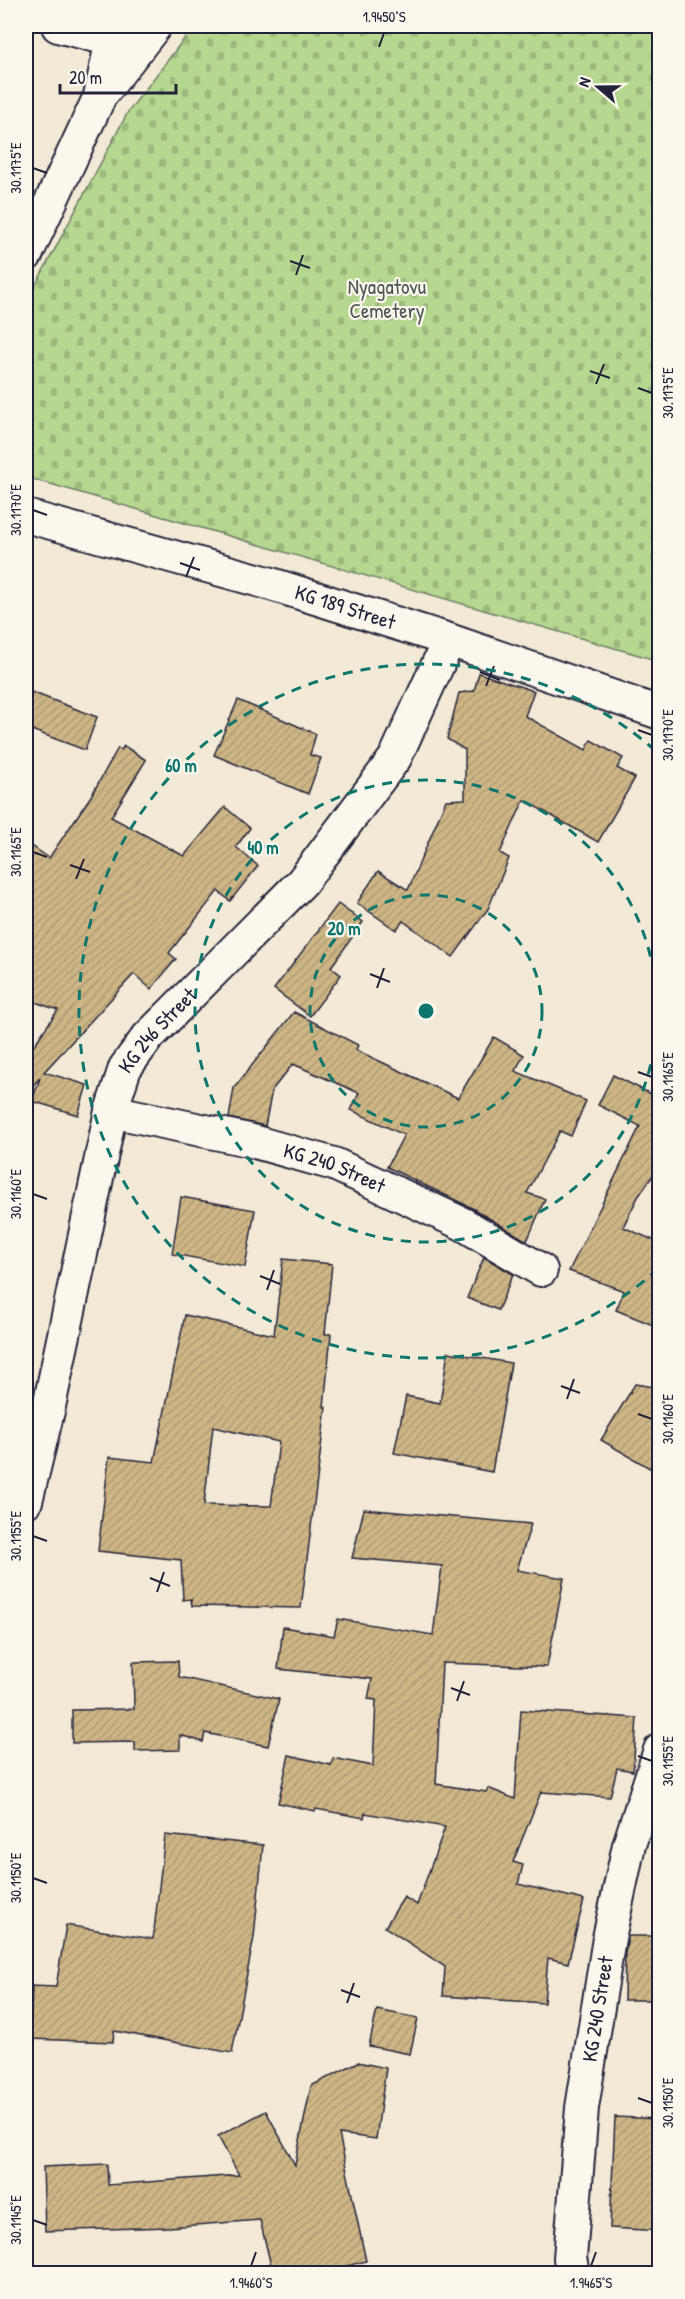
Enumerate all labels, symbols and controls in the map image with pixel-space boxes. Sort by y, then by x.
text: 1.9450°S [362,6,406,27]
scale bar [60,57,176,95]
north arrow [568,57,628,117]
text: 20 m [69,65,102,90]
text: N [572,74,596,90]
text: 30.1175°E [5,142,26,194]
park label: Nyagatovu Cemetery [348,272,427,325]
text: 30.1175°E [657,367,678,419]
text: 30.1170°E [5,484,26,536]
street label: KG 189 Street [291,577,400,637]
text: 30.1170°E [657,709,678,761]
text: 60 m [165,753,197,778]
text: 30.1165°E [5,827,26,877]
text: 40 m [247,835,279,860]
text: 20 m [328,916,360,941]
street label: KG 246 Street [111,981,203,1079]
centre of rings [416,1001,436,1021]
text: 30.1165°E [657,1052,678,1102]
street label: KG 240 Street [280,1136,391,1200]
text: 30.1160°E [5,1168,26,1219]
text: 30.1160°E [657,1393,678,1444]
text: 30.1155°E [5,1510,26,1561]
text: 30.1155°E [657,1735,678,1786]
text: 30.1150°E [5,1852,26,1903]
street label: KG 240 Street [575,1953,620,2064]
text: 30.1150°E [657,2077,678,2128]
text: 30.1145°E [5,2195,26,2245]
text: 1.9460°S [230,2272,273,2293]
text: 1.9465°S [570,2272,612,2293]

